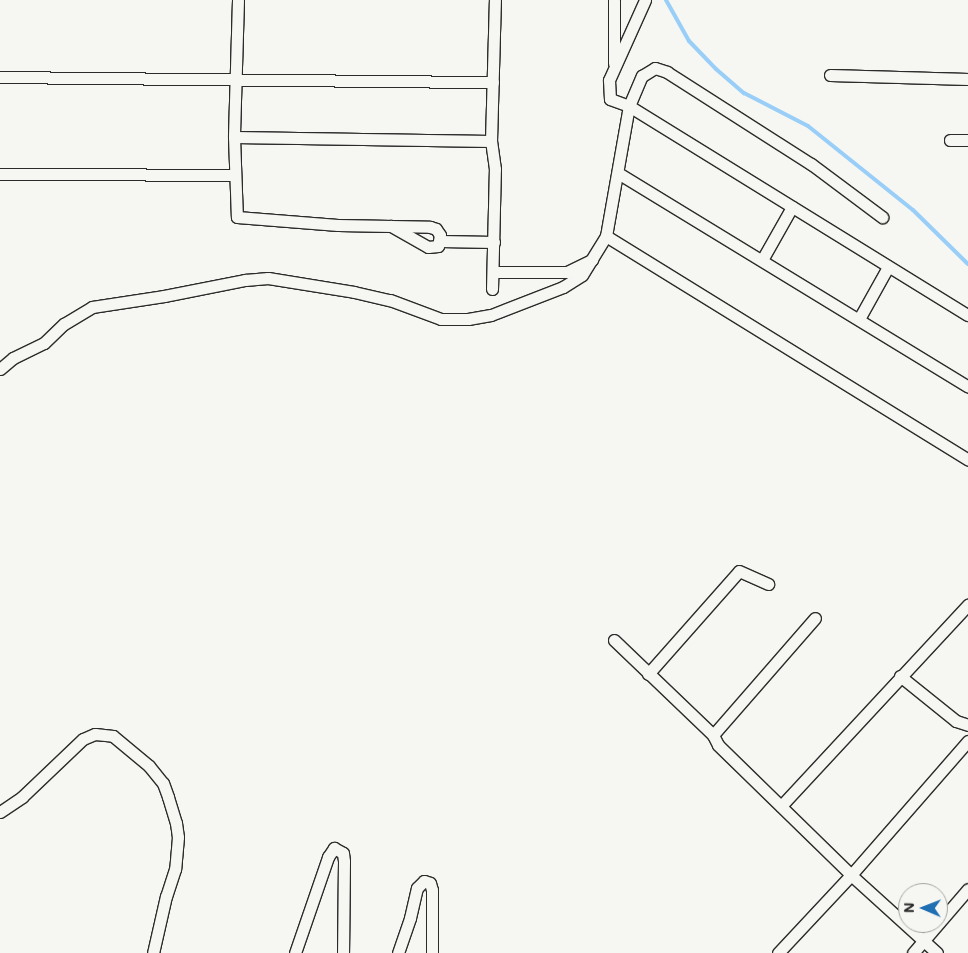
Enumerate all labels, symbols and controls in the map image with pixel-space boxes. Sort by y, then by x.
north arrow [898,883,948,933]
text: N [899,902,918,913]

